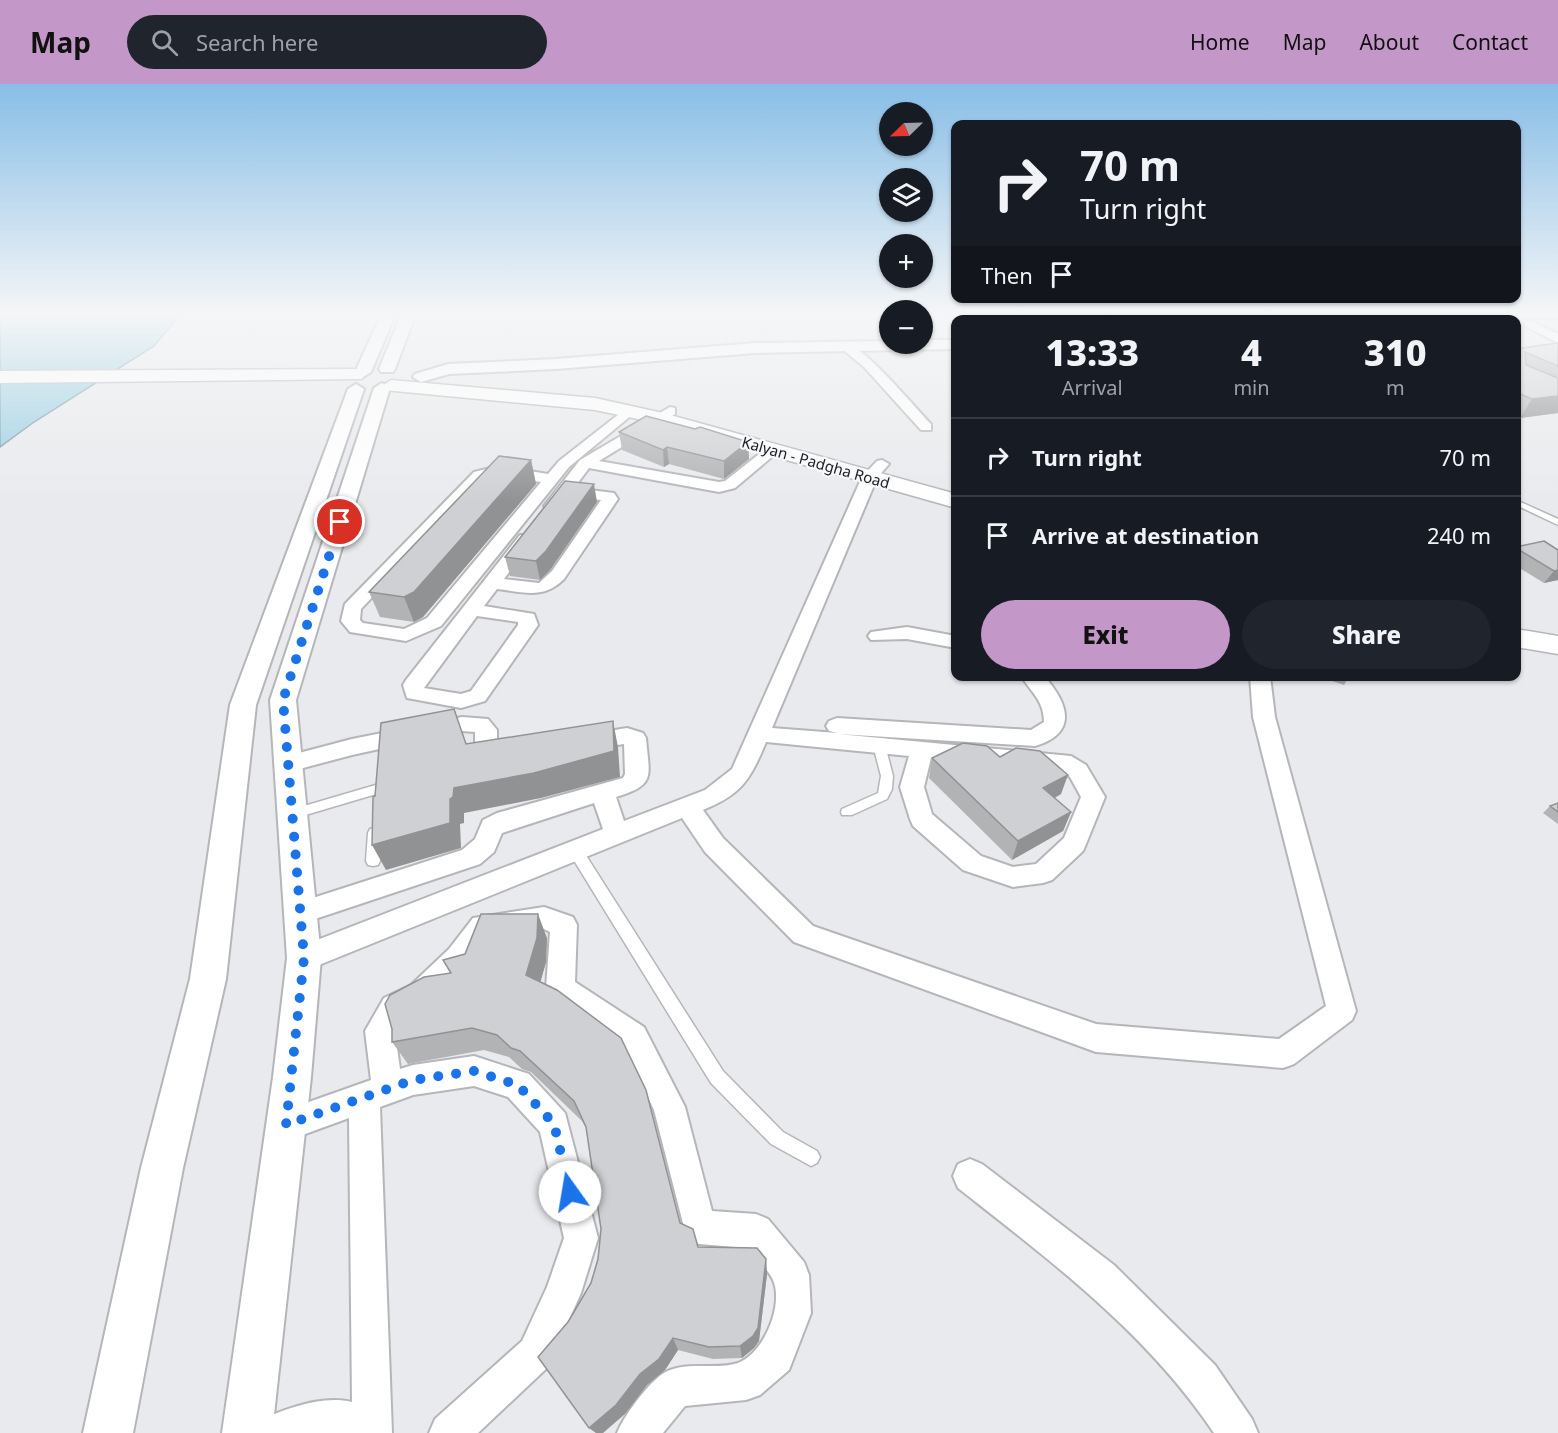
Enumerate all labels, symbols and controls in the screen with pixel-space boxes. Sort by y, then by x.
search box [127,15,547,69]
text: Map [30,23,91,61]
icon: search [148,26,181,59]
text: Search here [196,27,318,57]
text: Home [1190,28,1250,56]
text: Map [1283,28,1326,56]
text: About [1359,28,1419,56]
text: Contact [1452,28,1528,56]
north arrow [879,102,933,156]
map controls [879,102,933,354]
text: 70 m [1080,136,1180,193]
icon: right [981,144,1059,222]
button: layers [879,168,933,222]
text: Turn right [1080,190,1206,227]
button: + [879,234,933,288]
icon: arrive [1045,258,1078,291]
text: Then [981,260,1033,290]
button: − [879,300,933,354]
text: 13:33 [1045,328,1139,377]
text: 4 [1241,328,1262,377]
text: 310 [1364,328,1427,377]
text: Arrival [1062,374,1123,401]
text: min [1233,374,1270,401]
text: m [1386,374,1405,401]
street label: Kalyan - Padgha Road [740,431,892,493]
icon: right [981,441,1014,474]
text: Turn right [1032,442,1142,472]
text: 70 m [1440,442,1491,472]
pin [314,496,365,547]
icon: arrive [323,505,356,538]
icon: arrive [981,519,1014,552]
text: Arrive at destination [1032,520,1259,550]
text: 240 m [1427,520,1491,550]
button: Exit [981,600,1230,669]
button: Share [1242,600,1491,669]
position arrow [538,1160,602,1224]

